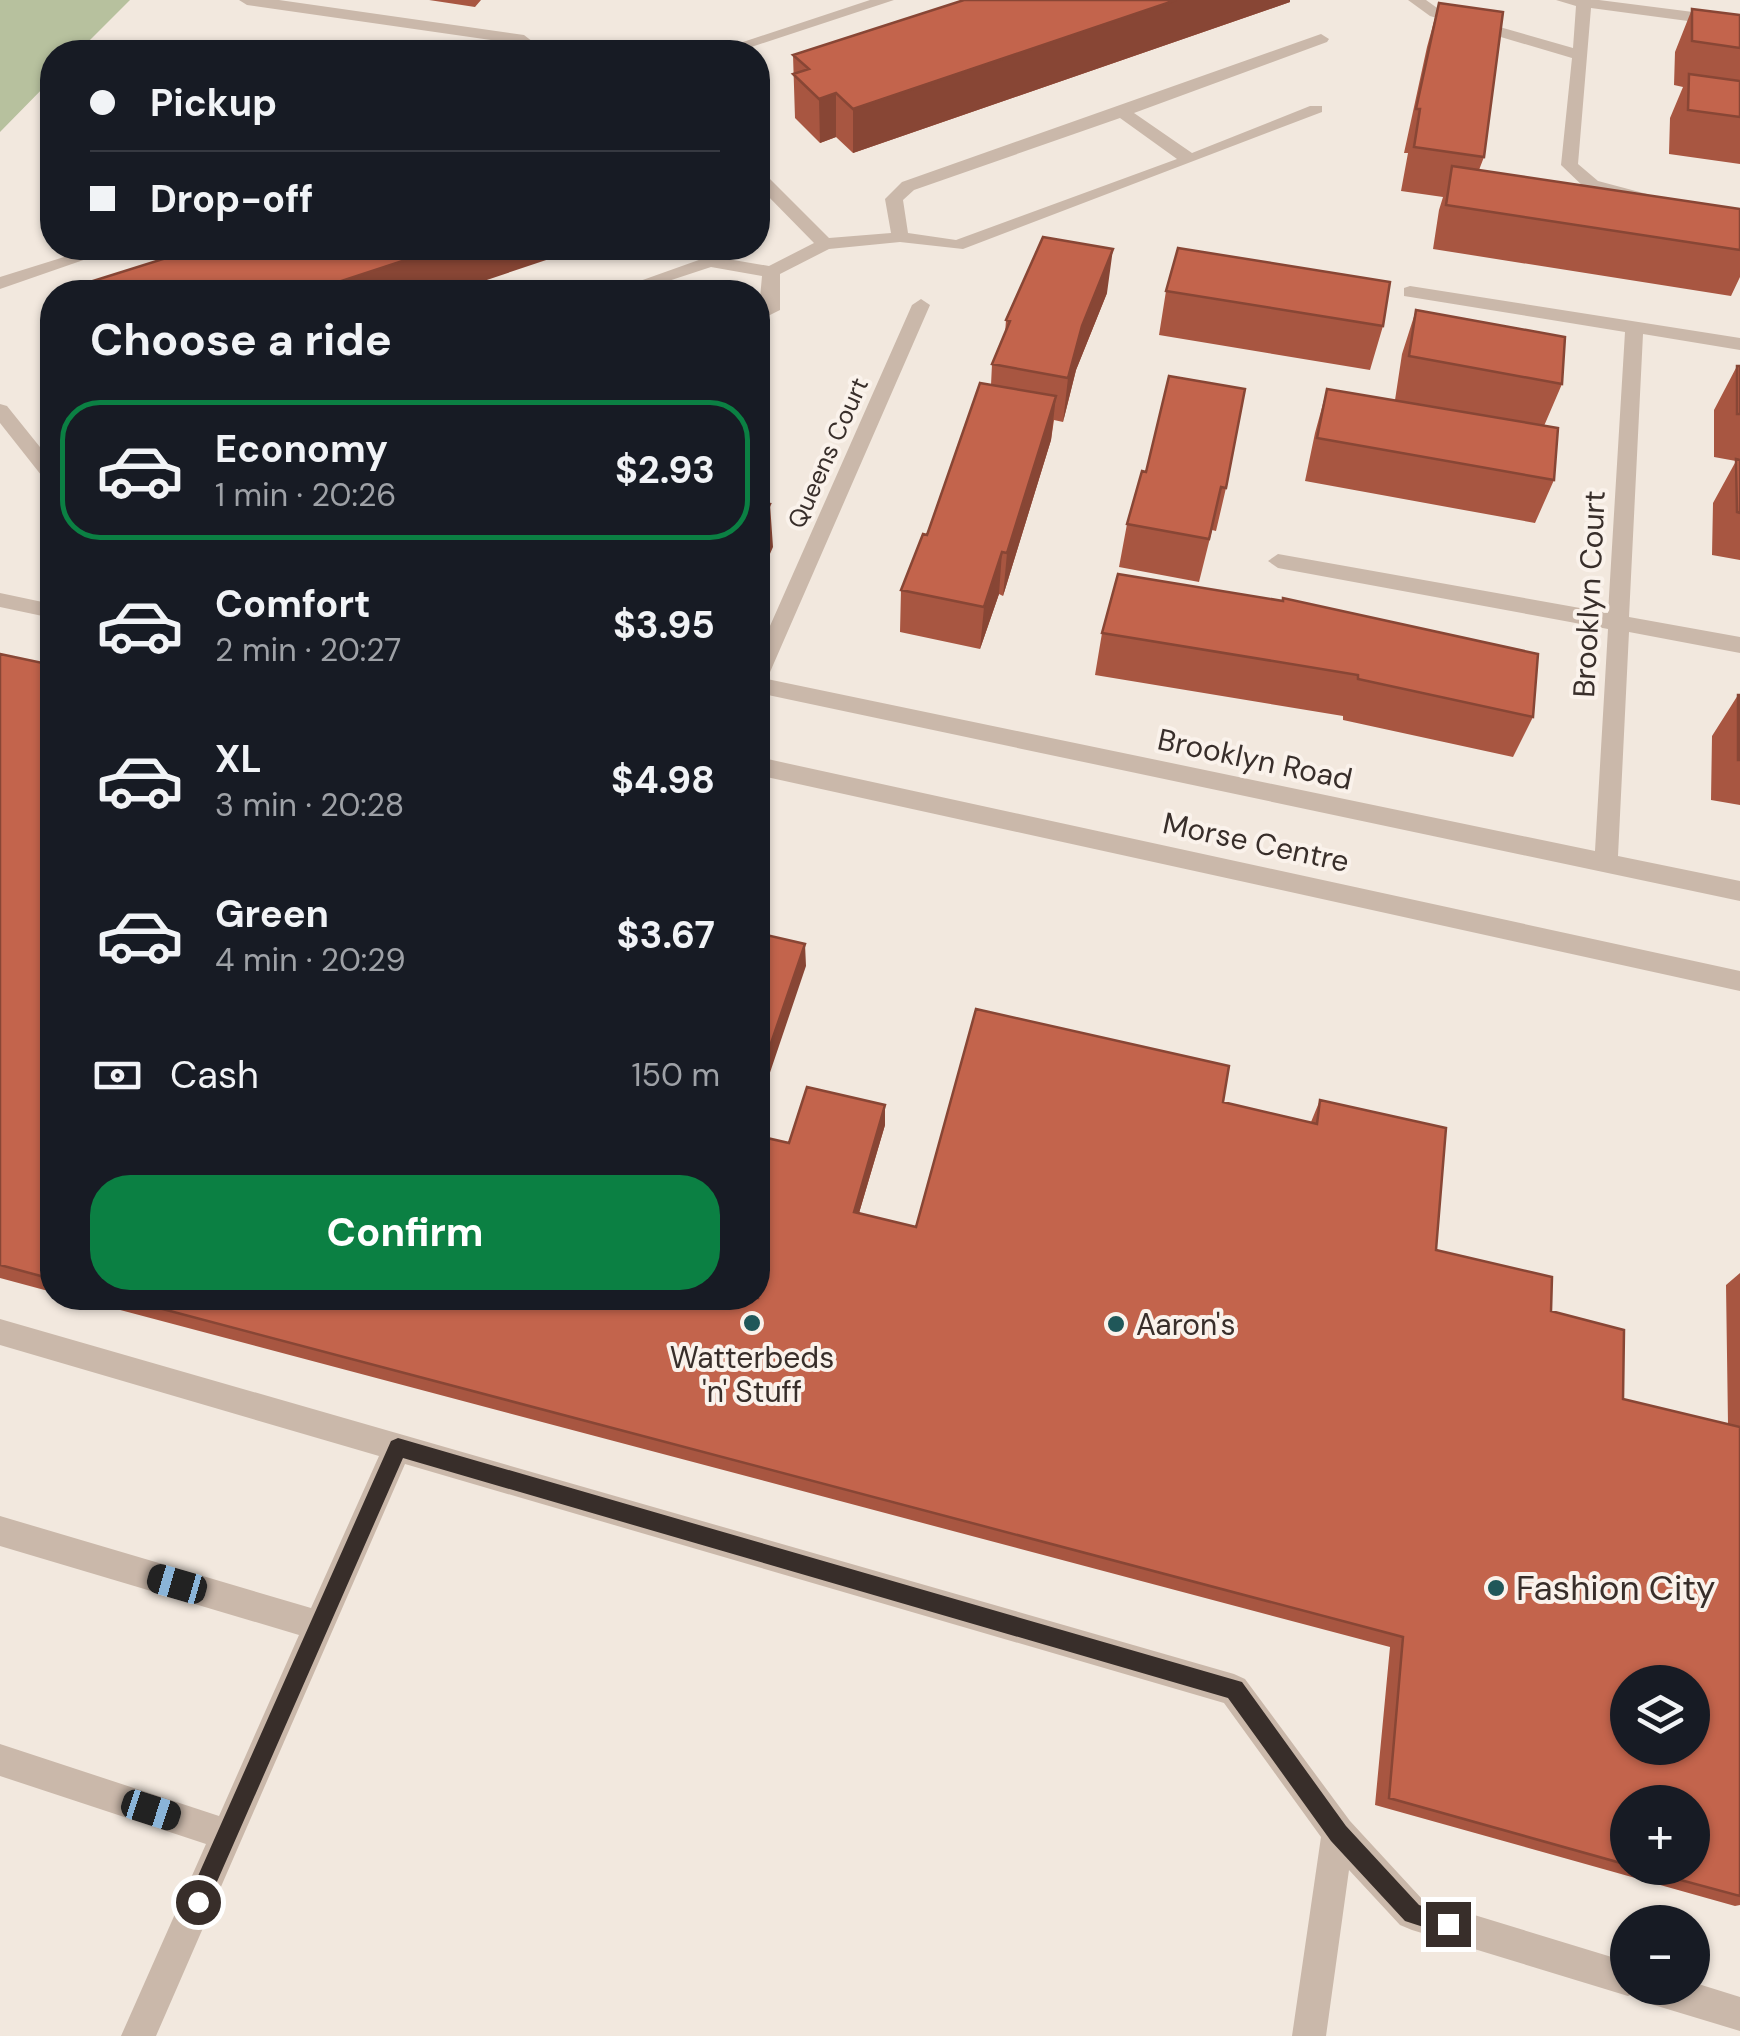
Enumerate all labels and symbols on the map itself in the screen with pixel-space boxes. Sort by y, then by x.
street label: Queens Court [780,372,876,534]
street label: Brooklyn Court [1564,489,1614,699]
street label: Brooklyn Road [1154,719,1356,799]
street label: Morse Centre [1159,803,1353,881]
place label: Aaron's [1136,1305,1236,1344]
marker: Watterbeds 'n' Stuff [741,1312,763,1334]
marker: Aaron's [1105,1313,1127,1335]
place label: Watterbeds 'n' Stuff [670,1338,834,1411]
car [144,1561,210,1607]
place label: Fashion City [1516,1565,1716,1611]
marker: Fashion City [1485,1577,1507,1599]
car [118,1786,184,1834]
route start [176,1880,221,1925]
route end [1426,1902,1471,1947]

